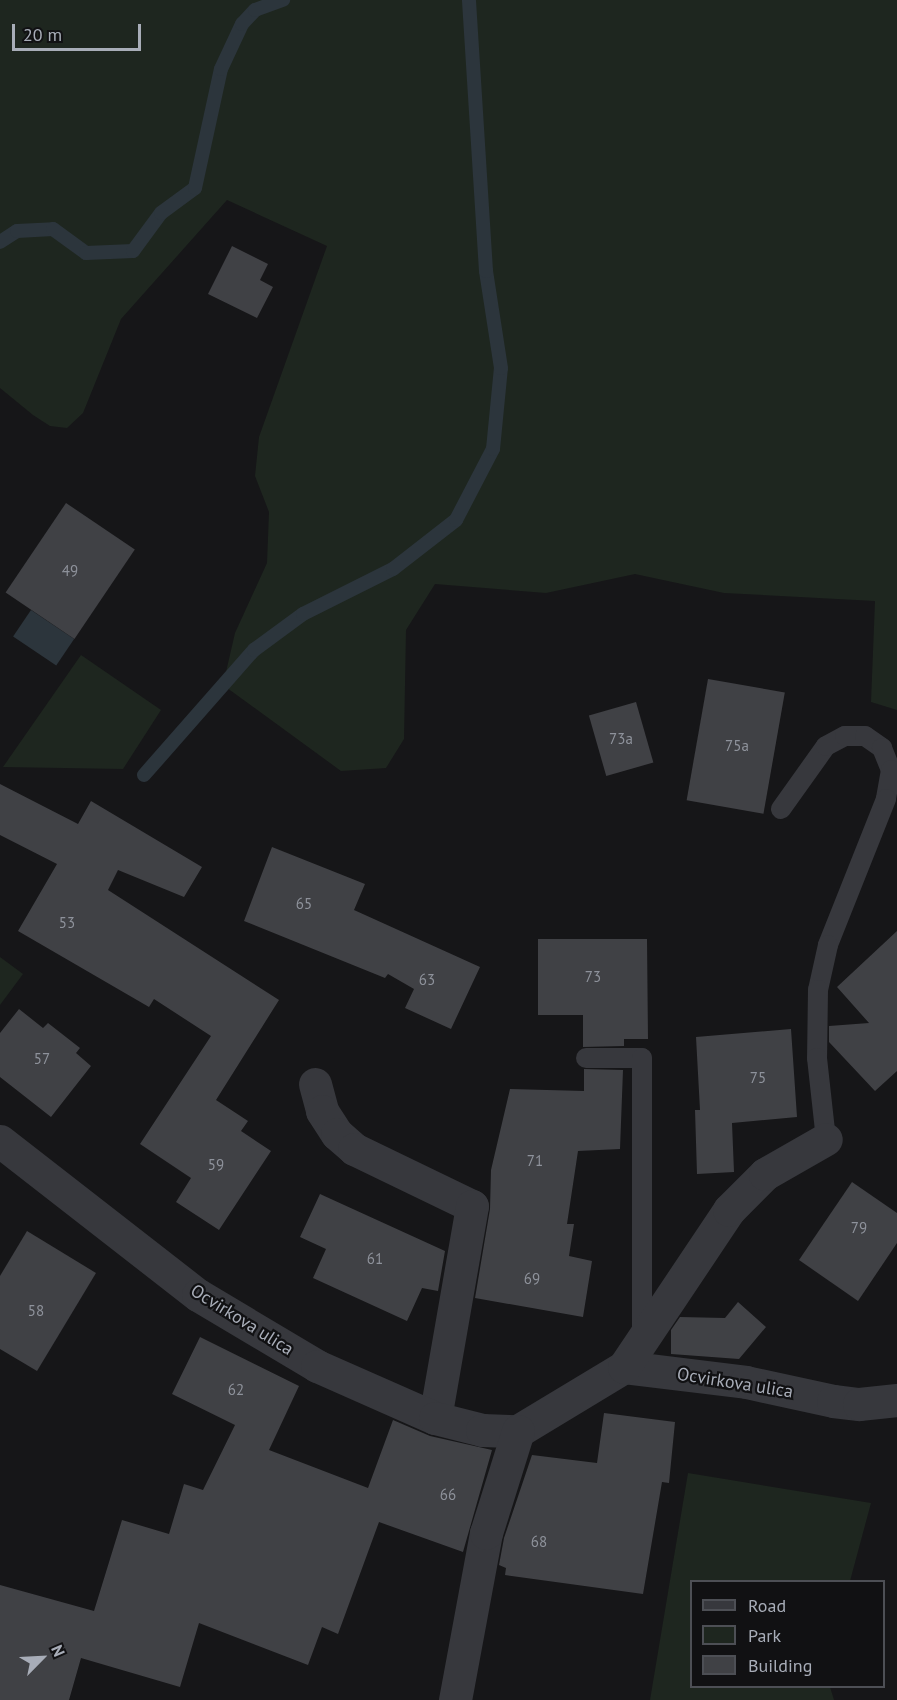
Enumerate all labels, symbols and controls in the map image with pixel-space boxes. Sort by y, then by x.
scale bar [15,12,144,50]
text: 20 m [23,23,62,46]
house number: 49 [62,562,78,580]
house number: 73a [609,730,633,748]
house number: 75a [725,737,749,755]
house number: 65 [296,895,312,913]
house number: 53 [59,914,75,932]
house number: 73 [585,968,601,986]
house number: 63 [419,971,435,989]
house number: 57 [34,1050,50,1068]
house number: 75 [750,1069,766,1087]
house number: 71 [527,1152,543,1170]
house number: 59 [208,1156,224,1174]
house number: 79 [851,1219,867,1237]
house number: 61 [367,1250,383,1268]
house number: 69 [524,1270,540,1288]
street label: Ocvirkova ulica [187,1280,297,1360]
house number: 58 [28,1302,44,1320]
street label: Ocvirkova ulica [675,1363,795,1403]
house number: 62 [228,1381,244,1399]
house number: 66 [440,1486,456,1504]
house number: 68 [531,1533,547,1551]
legend [690,1580,885,1688]
text: Road [748,1594,786,1617]
text: Park [748,1624,781,1647]
north arrow [12,1628,72,1688]
text: N [47,1642,70,1660]
text: Building [748,1654,812,1677]

